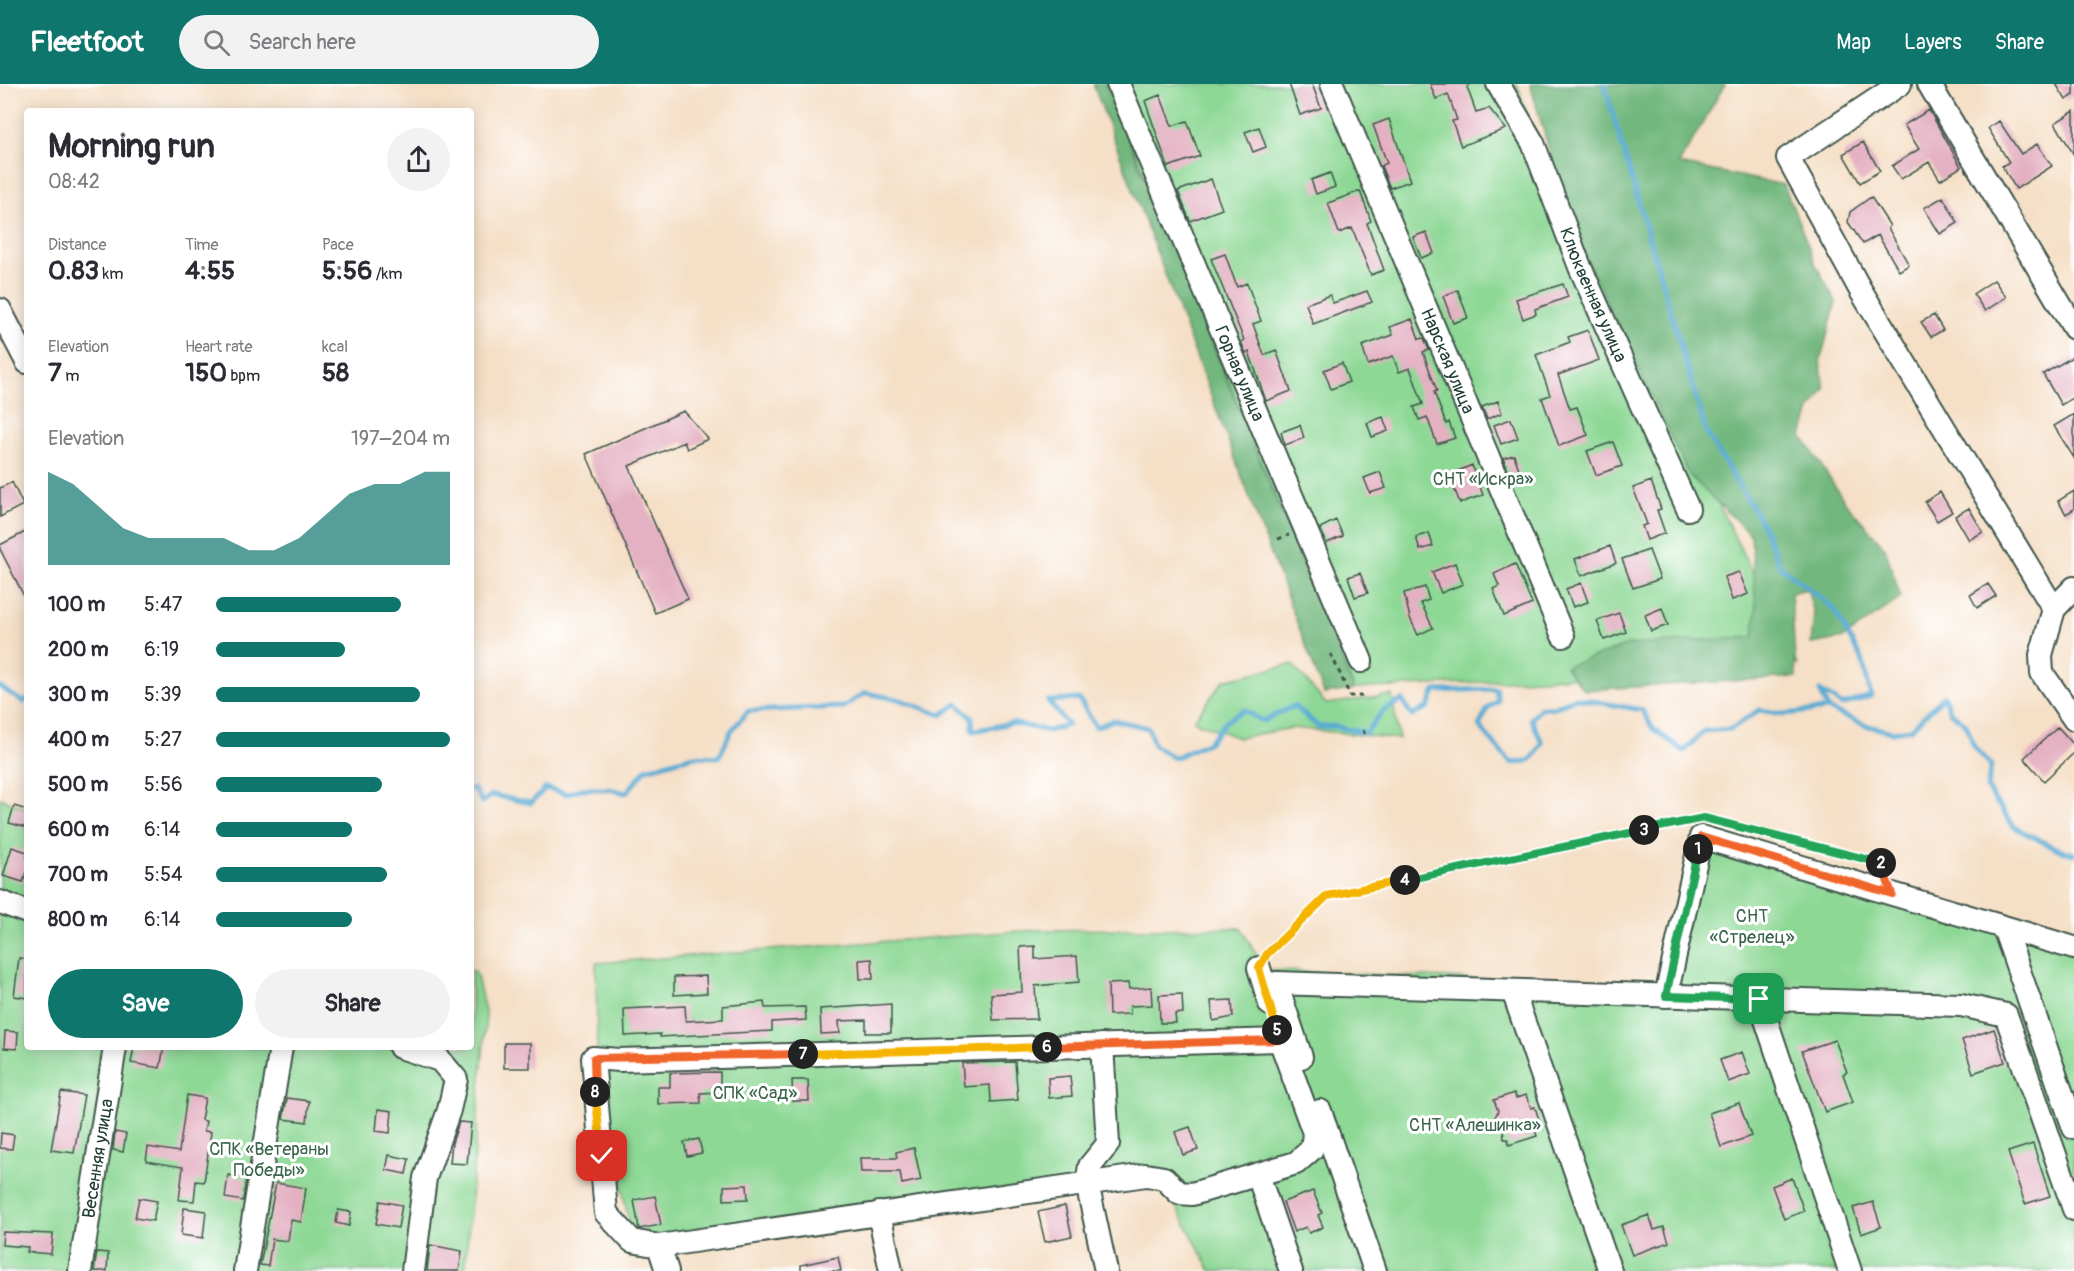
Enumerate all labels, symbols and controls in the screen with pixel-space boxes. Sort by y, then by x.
search box [179,15,599,69]
text: Fleetfoot [30,25,143,60]
icon: search [200,26,233,59]
text: Search here [248,28,356,56]
text: Map [1836,29,1871,56]
text: Layers [1904,29,1962,56]
text: Share [1995,29,2044,56]
text: Morning run [48,126,215,167]
button: share [387,128,450,191]
text: 08:42 [48,169,100,194]
street label: Клюквенная улица [1554,224,1632,366]
text: Distance [48,235,107,255]
text: Time [185,235,218,255]
text: Pace [322,235,354,255]
text: 0.83 [48,255,99,287]
text: 4:55 [185,255,235,287]
text: 5:56 [322,255,372,287]
text: km [99,264,123,284]
text: /km [372,264,402,284]
street label: Нарская улица [1415,305,1480,417]
street label: Горная улица [1209,322,1270,425]
text: Elevation [48,337,109,357]
text: Heart rate [185,337,252,357]
text: kcal [322,337,348,357]
text: 7 [48,357,62,389]
text: 150 [185,357,227,389]
text: 58 [322,357,349,389]
text: m [62,366,79,386]
text: bpm [227,366,260,386]
text: Elevation [48,426,124,451]
text: 197–204 m [351,426,450,451]
park label: СНТ «Искра» [1433,468,1533,491]
text: 100 m [48,592,105,617]
text: 5:47 [144,592,182,617]
text: 200 m [48,637,109,662]
text: 6:19 [144,637,179,662]
text: 300 m [48,682,109,707]
text: 5:39 [144,682,182,707]
text: 400 m [48,727,109,752]
text: 5:27 [144,727,182,752]
text: 500 m [48,772,108,797]
text: 5:56 [144,772,183,797]
pin: 3 [1629,815,1659,845]
text: 600 m [48,817,109,842]
text: 6:14 [144,817,180,842]
text: 3 [1640,820,1648,840]
pin: 1 [1683,834,1713,864]
text: 1 [1695,839,1701,859]
pin: 2 [1866,848,1896,878]
text: 2 [1877,853,1885,873]
text: 700 m [48,862,108,887]
text: 5:54 [144,862,183,887]
pin: 4 [1390,865,1420,895]
text: 4 [1400,870,1410,890]
park label: СНТ «Стрелец» [1709,905,1795,949]
text: 800 m [48,907,108,932]
text: 6:14 [144,907,180,932]
button: Save [48,969,243,1038]
button: Share [255,969,450,1038]
pin [1733,973,1784,1024]
icon: arrive [1742,982,1775,1015]
pin: 5 [1262,1015,1292,1045]
text: 5 [1273,1020,1281,1040]
pin: 6 [1032,1032,1062,1062]
text: 6 [1042,1037,1052,1057]
pin: 7 [788,1039,818,1069]
text: 7 [799,1044,807,1064]
pin: 8 [580,1077,610,1107]
text: 8 [591,1082,599,1102]
park label: СПК «Сад» [713,1082,797,1105]
street label: Весенняя улица [77,1097,119,1220]
park label: СНТ «Алешинка» [1409,1114,1541,1137]
pin [576,1130,627,1181]
park label: СПК «Ветераны Победы» [209,1138,329,1182]
icon: check [585,1139,618,1172]

